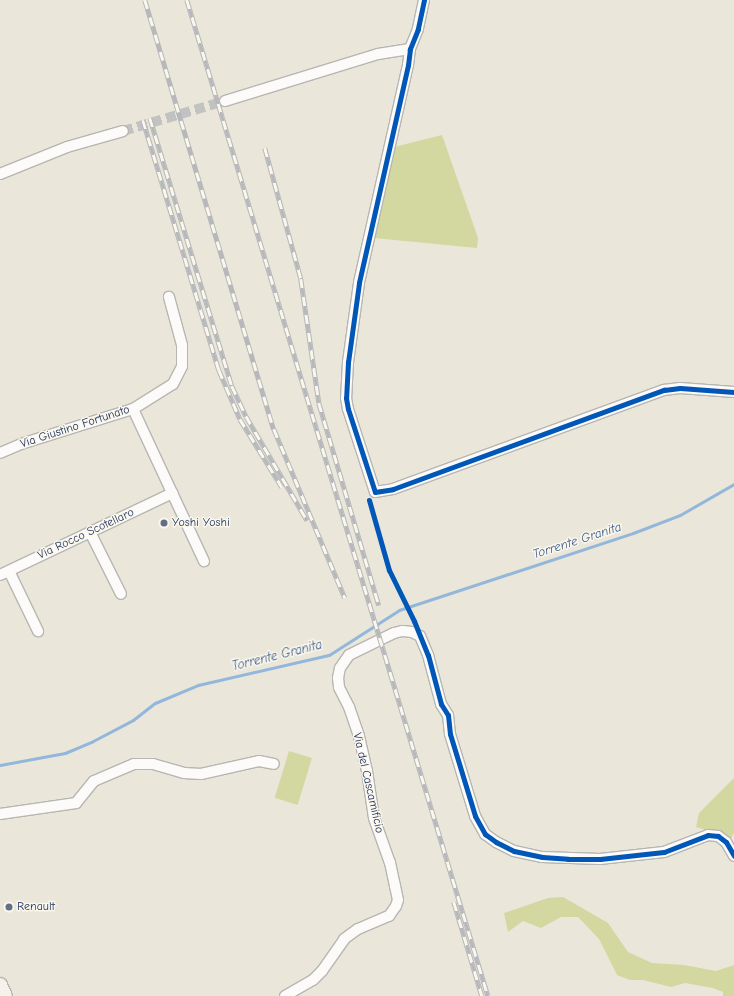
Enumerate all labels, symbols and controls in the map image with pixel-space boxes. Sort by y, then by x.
street label: Via Giustino Fortunato [19,403,131,451]
street label: Via Rocco Scotellaro [35,505,137,563]
place label: Yoshi Yoshi [172,516,230,530]
marker: Yoshi Yoshi [159,518,169,528]
water label: Torrente Granita [531,519,623,563]
water label: Torrente Granita [230,637,324,675]
street label: Via del Cascamificio [349,731,387,835]
place label: Renault [17,900,55,914]
marker: Renault [4,902,14,912]

